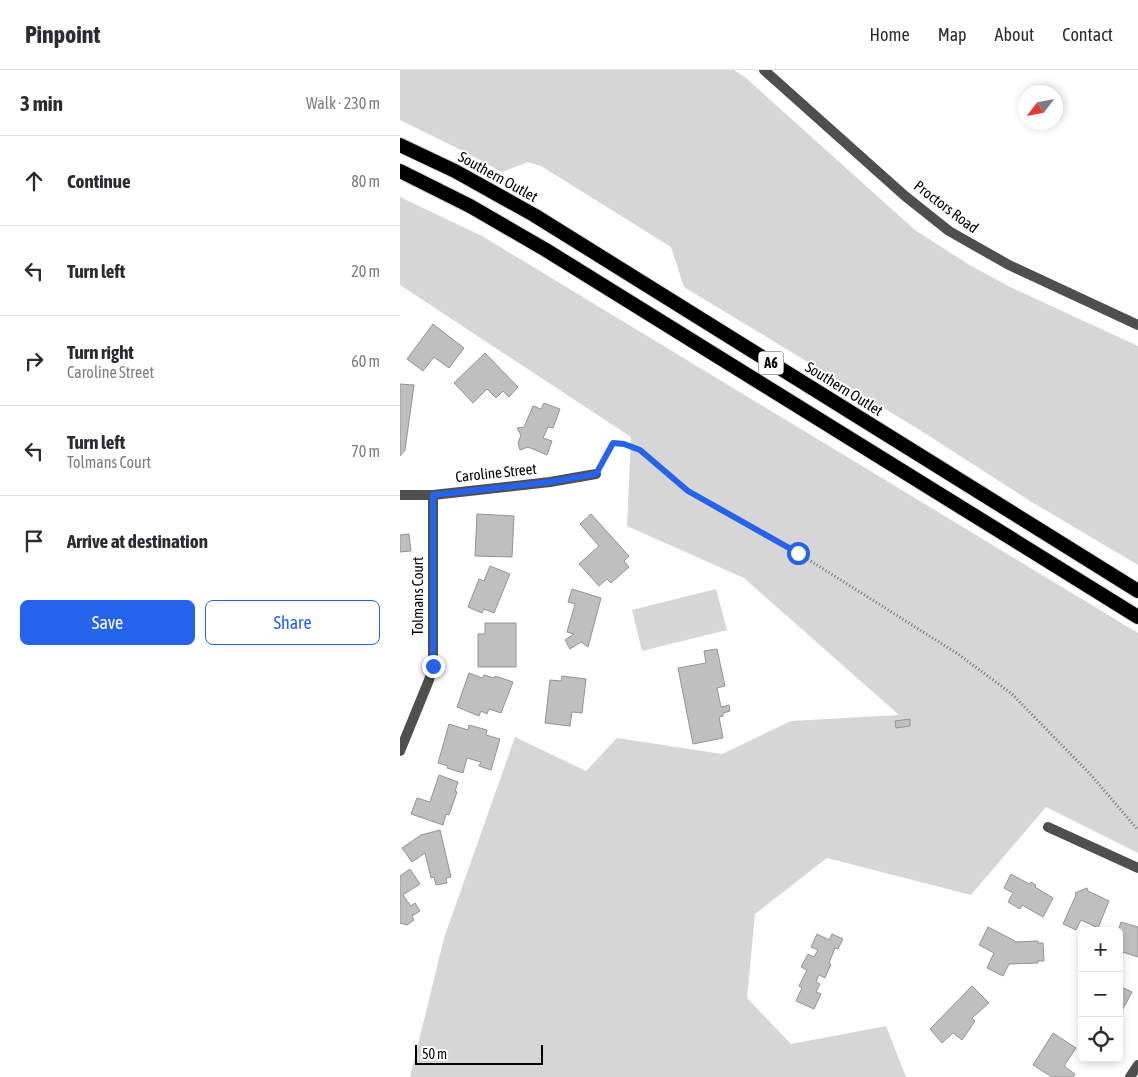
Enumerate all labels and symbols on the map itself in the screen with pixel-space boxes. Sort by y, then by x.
north arrow [1018,85,1063,130]
street label: Southern Outlet [456,148,541,205]
street label: Proctors Road [911,177,982,236]
road number: A6 [758,352,784,374]
street label: Southern Outlet [802,358,886,419]
street label: Caroline Street [454,460,537,485]
route start [787,542,810,565]
street label: Tolmans Court [409,557,426,635]
route end [422,655,445,678]
scale bar [415,1042,542,1065]

